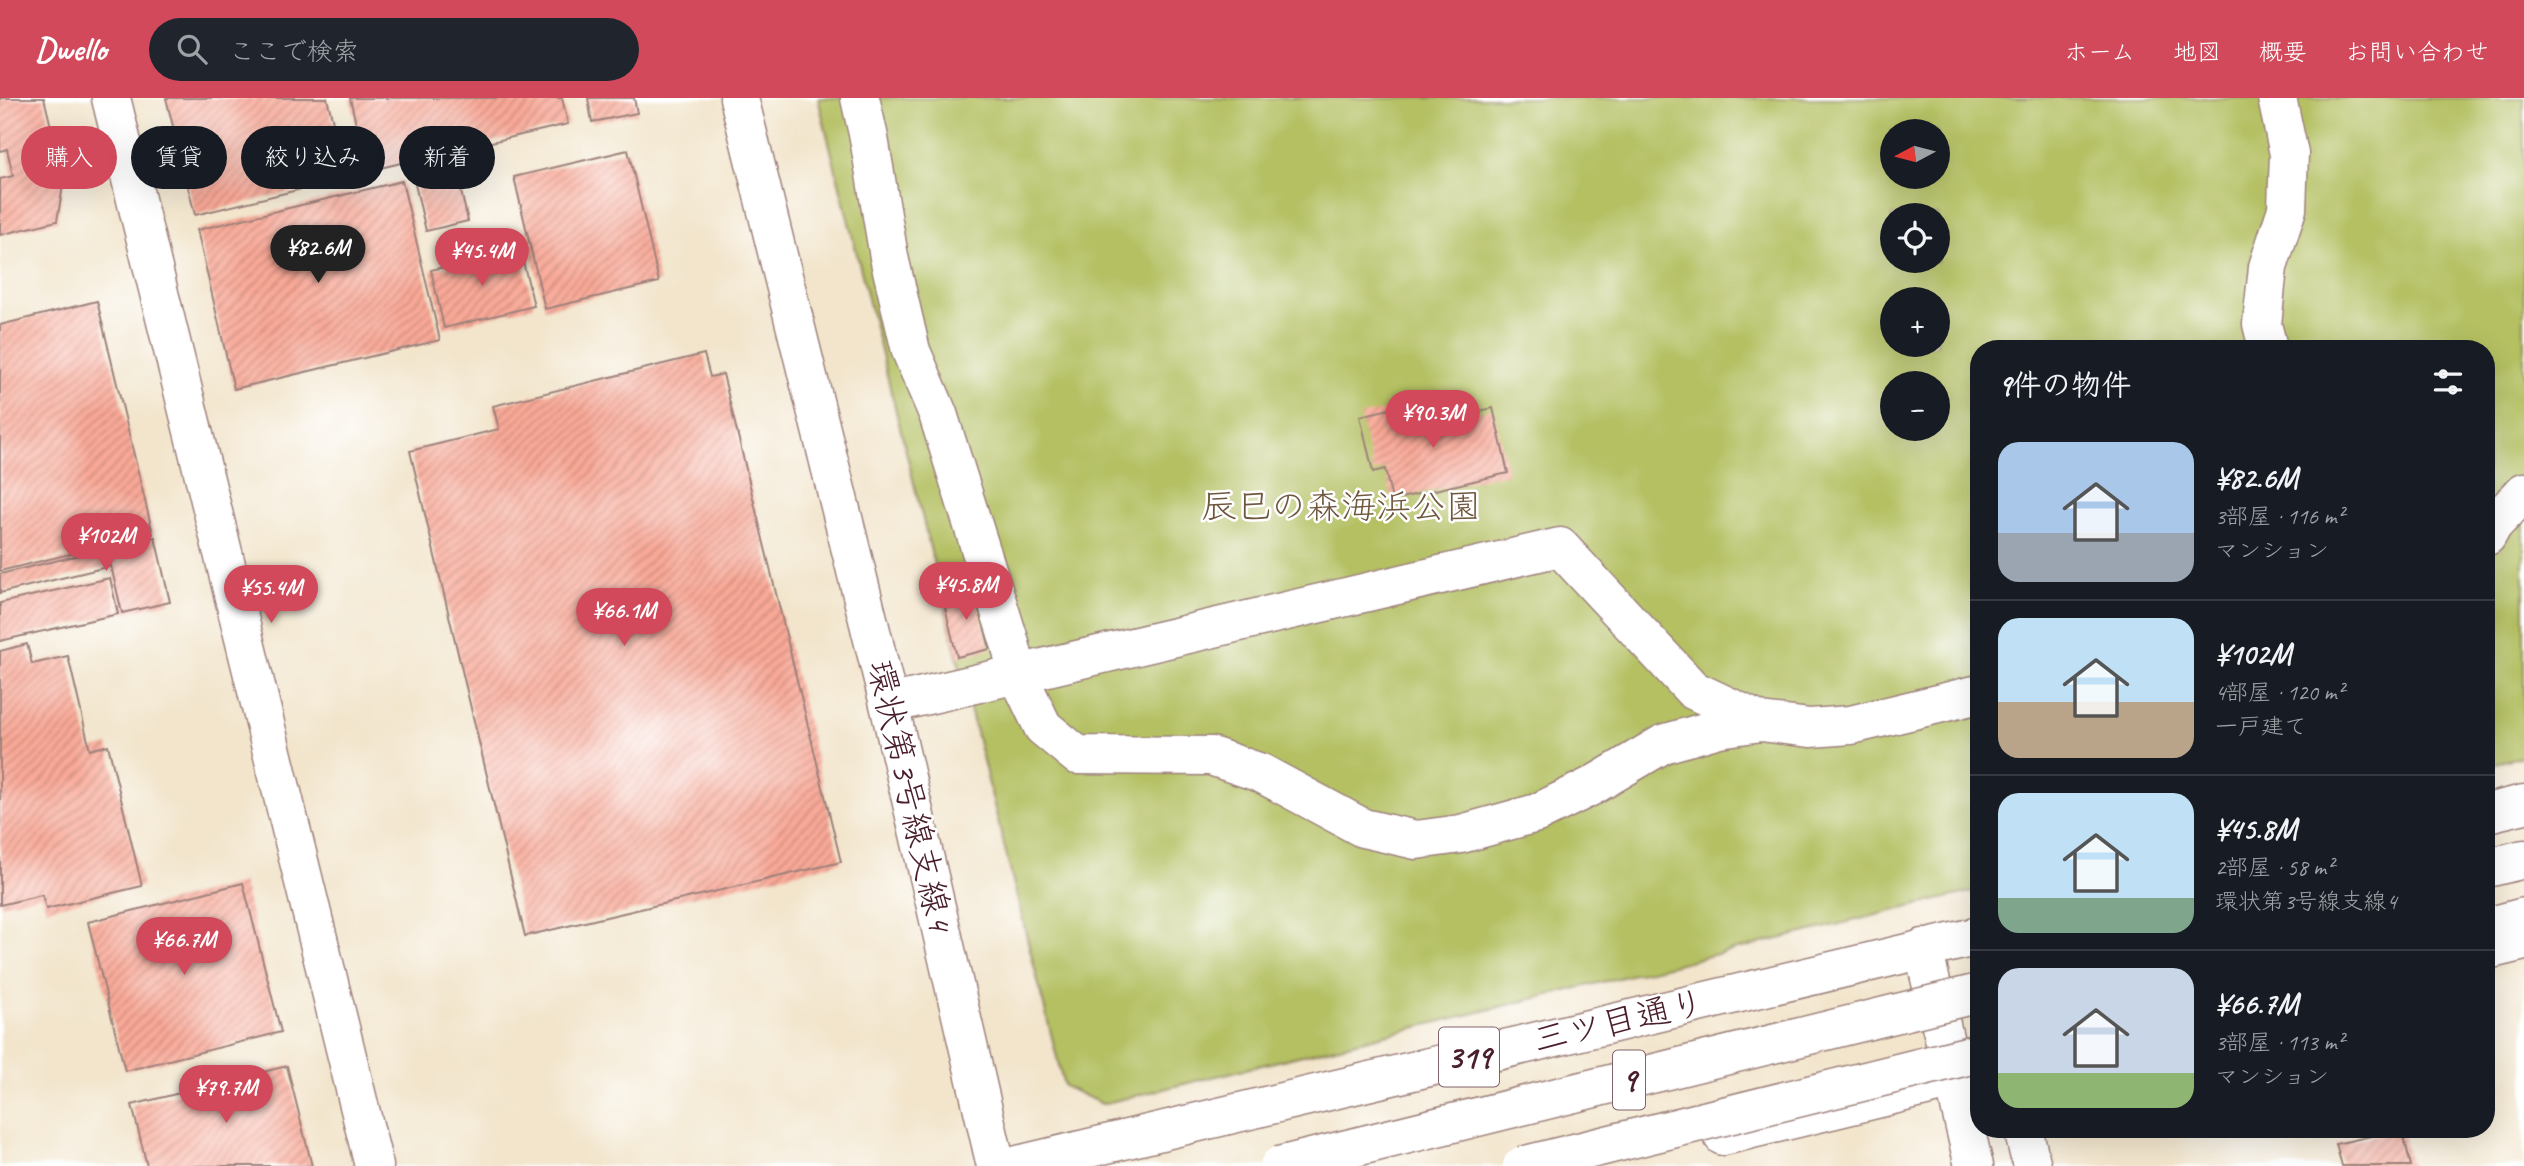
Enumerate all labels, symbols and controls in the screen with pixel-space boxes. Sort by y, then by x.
search box [149,18,639,81]
text: Dwello [35,28,107,70]
icon: search [173,30,211,68]
text: ここで検索 [229,35,359,68]
text: ホーム [2064,37,2135,67]
text: 地図 [2173,37,2221,67]
text: 概要 [2259,37,2307,67]
text: お問い合わせ [2345,37,2489,67]
north arrow [1880,119,1950,189]
map controls [1880,119,1950,441]
chip: 購入 [21,126,117,189]
chip: 賃貸 [131,126,227,189]
chip: 絞り込み [241,126,385,189]
chip: 新着 [399,126,495,189]
button: locate [1880,203,1950,273]
pin: ¥82.6M [261,226,375,285]
pin: ¥45.4M [425,228,539,288]
text: ¥82.6M [286,233,350,262]
text: ¥45.4M [451,236,513,265]
button: + [1880,287,1950,357]
icon: filters [2429,363,2467,401]
text: 9件の物件 [1998,366,2131,404]
button: − [1880,371,1950,441]
pin: ¥90.3M [1376,390,1490,450]
text: ¥90.3M [1402,398,1464,427]
text: ¥82.6M [2215,459,2297,497]
icon: home [2054,470,2138,554]
park label: 辰巳の森海浜公園 [1201,484,1481,529]
text: 3部屋 · 116 m² [2215,502,2344,531]
pin: ¥102M [57,514,155,573]
text: ¥102M [77,521,135,550]
text: マンション [2215,536,2329,565]
pin: ¥45.8M [909,562,1023,622]
pin: ¥55.4M [214,566,328,625]
text: ¥45.8M [935,570,997,599]
text: ¥55.4M [240,573,302,602]
pin: ¥66.1M [567,588,681,648]
text: ¥66.1M [592,596,656,625]
text: ¥102M [2215,635,2291,673]
icon: home [2054,646,2138,730]
street label: 環状第3号線支線4 [857,655,964,938]
text: 4部屋 · 120 m² [2215,678,2344,707]
text: 一戸建て [2215,712,2307,741]
text: ¥45.8M [2215,810,2296,848]
icon: home [2054,821,2138,905]
text: 2部屋 · 58 m² [2215,853,2333,882]
text: 環状第3号線支線4 [2215,887,2397,916]
pin: ¥66.7M [127,918,241,977]
text: ¥66.7M [152,925,216,954]
street label: 三ツ目通り [1529,979,1709,1063]
text: ¥66.7M [2215,985,2298,1023]
icon: home [2054,996,2138,1080]
road number: 319 [1439,1028,1499,1086]
text: 3部屋 · 113 m² [2215,1028,2344,1057]
road number: 9 [1613,1050,1645,1110]
text: マンション [2215,1062,2329,1091]
pin: ¥79.7M [169,1066,283,1125]
text: ¥79.7M [195,1073,257,1102]

